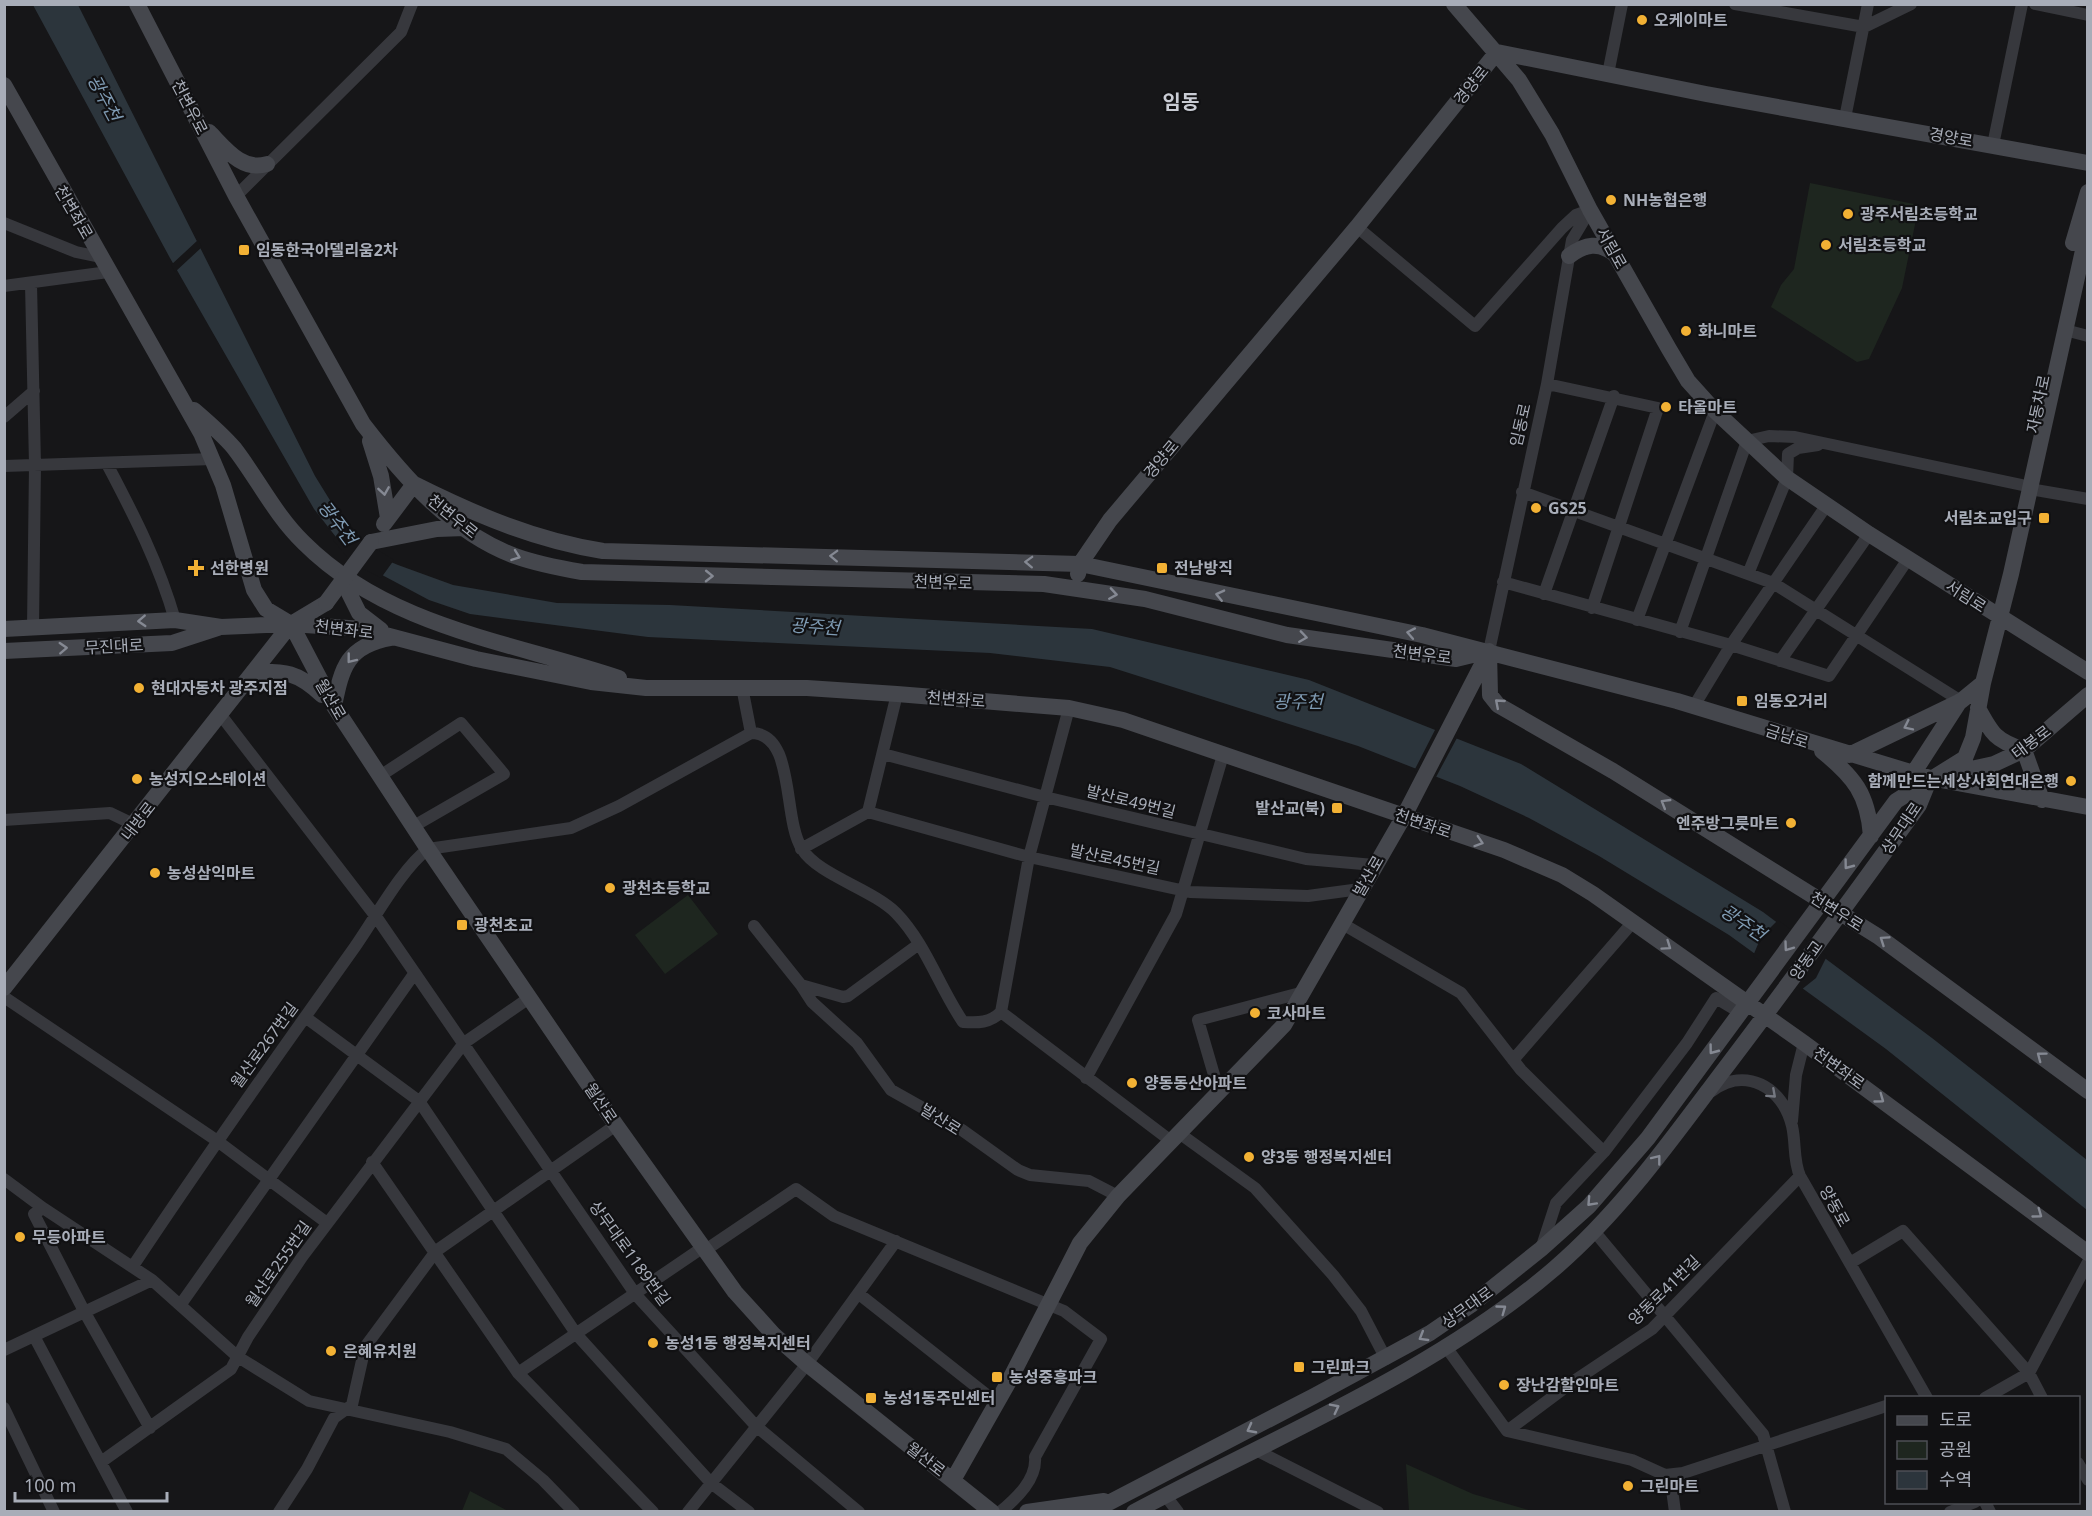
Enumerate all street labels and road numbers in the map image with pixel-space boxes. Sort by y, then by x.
street label: 경양로 [1449,61,1494,109]
street label: 천변우로 [167,76,213,138]
street label: 경양로 [1927,122,1975,152]
street label: 천변좌로 [50,181,98,243]
street label: 서림로 [1592,223,1632,273]
street label: 자동차로 [2021,373,2055,435]
street label: 임동로 [1504,401,1536,449]
street label: 경양로 [1138,435,1184,483]
street label: 천변우로 [423,489,483,543]
street label: 천변우로 [913,570,973,594]
street label: 서림로 [1941,575,1991,617]
street label: 천변좌로 [313,614,375,644]
street label: 무진대로 [84,633,144,659]
street label: 천변우로 [1391,639,1453,669]
street label: 월산로 [310,674,352,724]
street label: 천변좌로 [926,686,986,712]
street label: 금남로 [1763,719,1812,753]
street label: 태봉로 [2007,720,2055,764]
street label: 발산로49번길 [1084,779,1178,823]
street label: 내방로 [116,797,160,845]
street label: 상무대로 [1875,797,1927,859]
street label: 천변좌로 [1392,803,1455,843]
street label: 발산로45번길 [1068,839,1162,879]
street label: 발산로 [1347,851,1389,901]
street label: 천변우로 [1806,886,1868,936]
street label: 양동교 [1784,936,1828,984]
street label: 월산로267번길 [225,998,303,1092]
street label: 천변좌로 [1809,1042,1870,1094]
street label: 월산로 [580,1079,623,1128]
street label: 발산로 [916,1098,966,1140]
street label: 양동로 [1815,1181,1855,1231]
street label: 상무대로1189번길 [584,1196,676,1310]
street label: 월산로255번길 [240,1216,316,1312]
street label: 양동로41번길 [1623,1250,1705,1330]
street label: 상무대로 [1437,1281,1498,1333]
street label: 월산로 [902,1437,950,1481]

